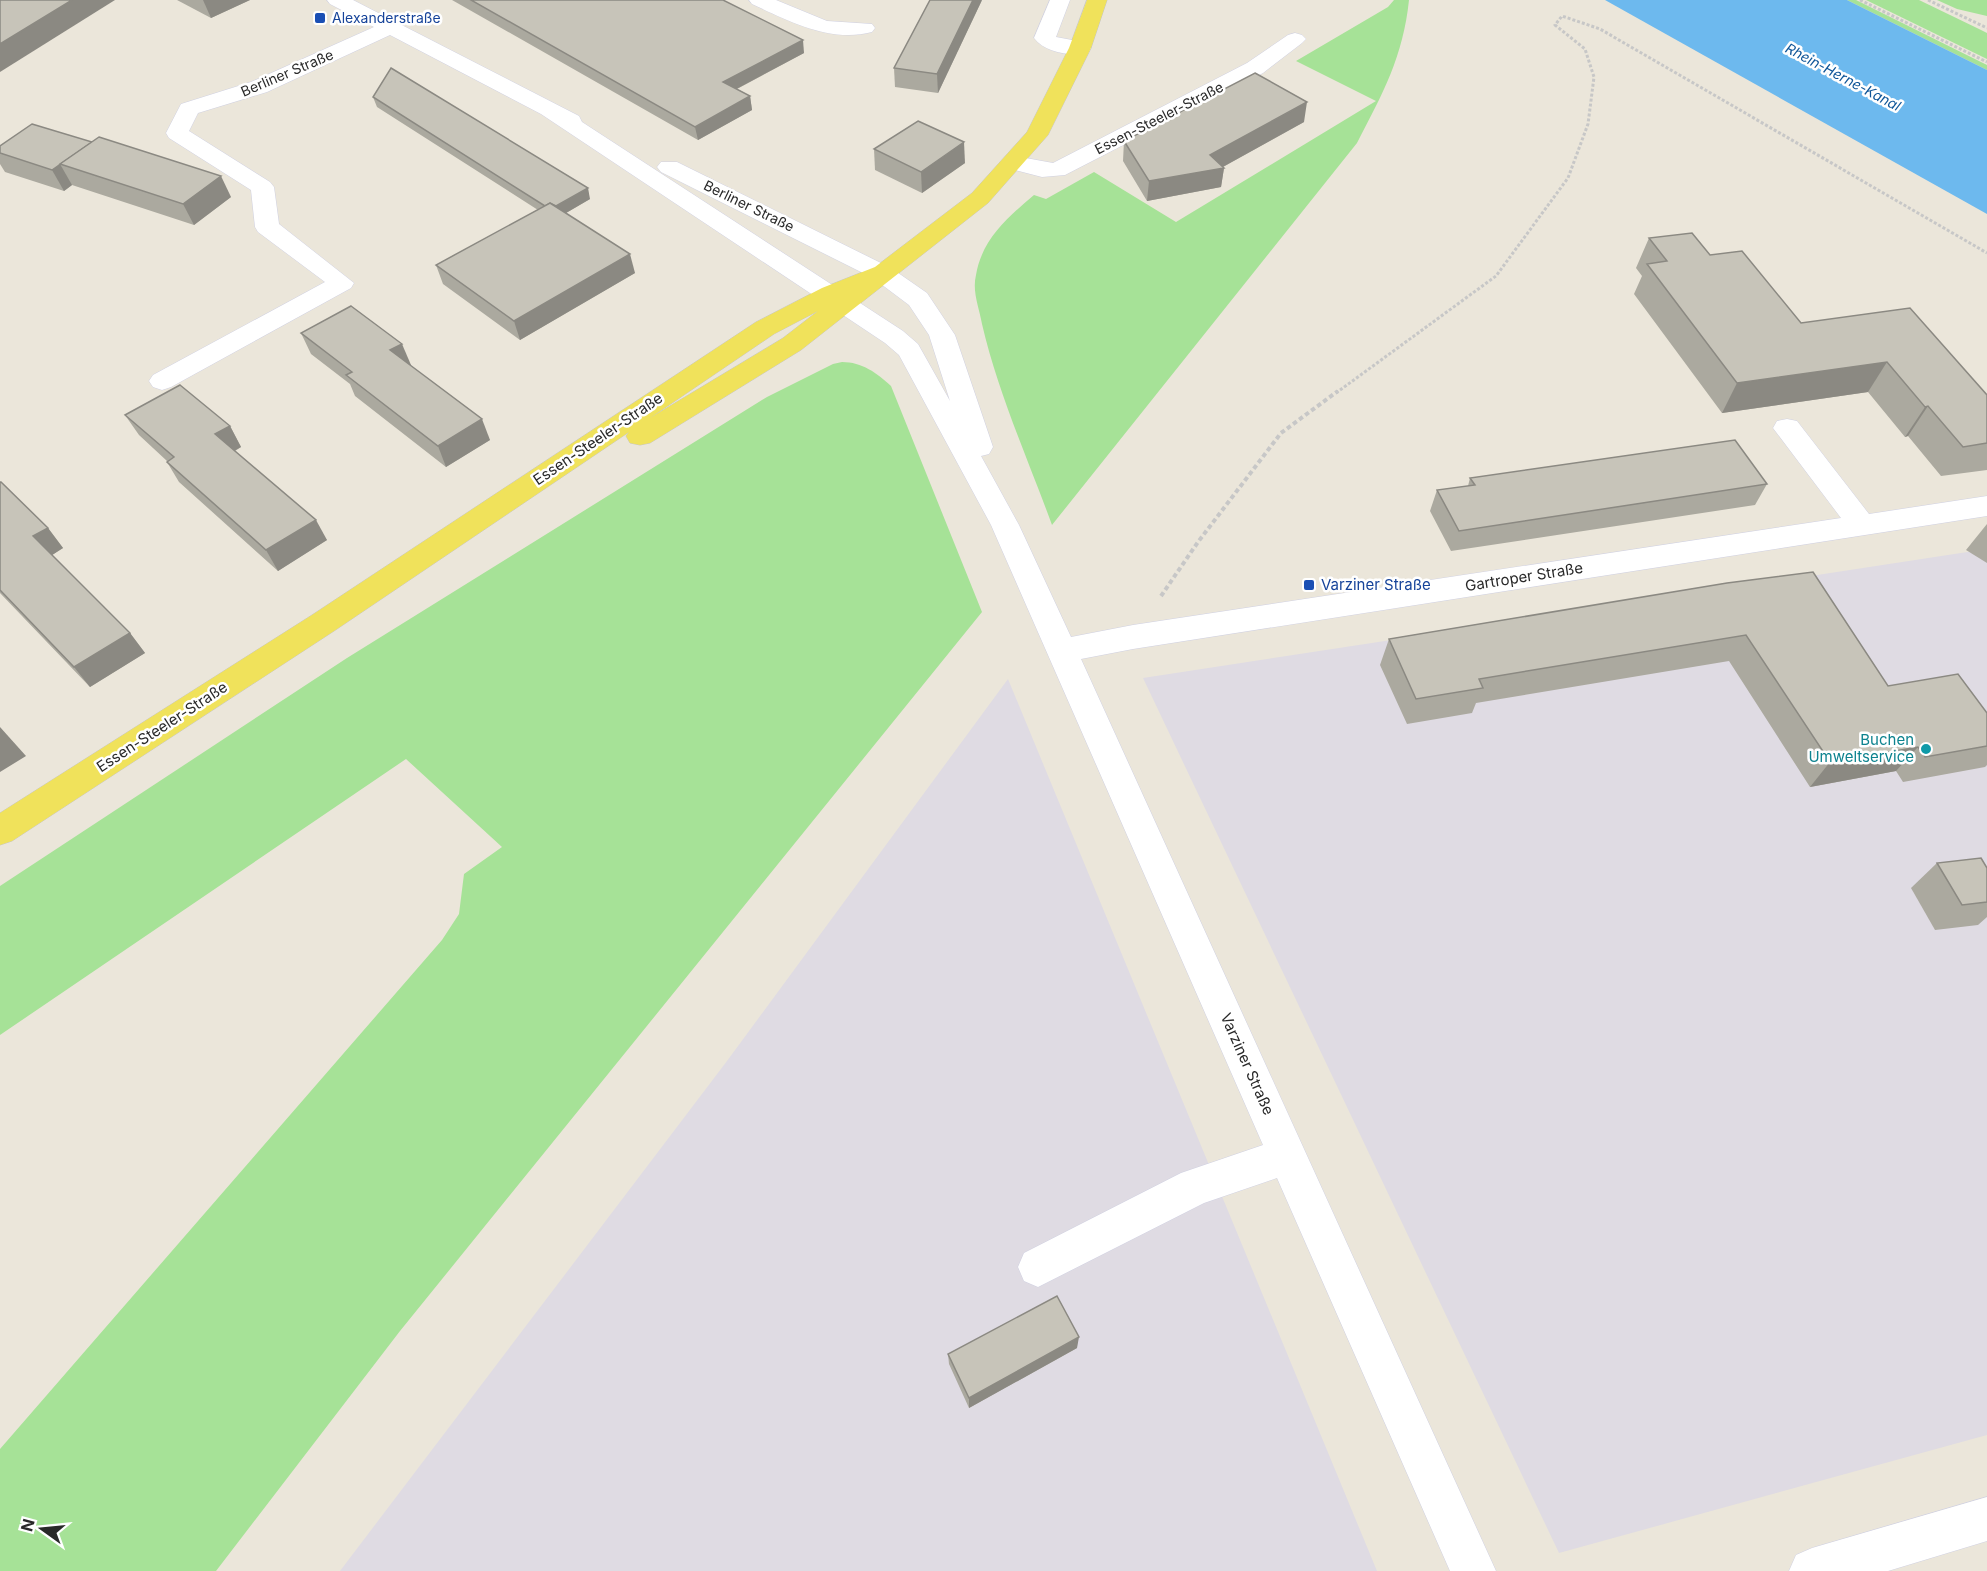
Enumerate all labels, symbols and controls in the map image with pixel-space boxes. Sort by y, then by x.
place label: Alexanderstraße [332,9,441,26]
marker: Alexanderstraße [313,11,327,25]
water label: Rhein-Herne-Kanal [1783,39,1904,114]
street label: Berliner Straße [238,45,336,100]
street label: Essen-Steeler-Straße [1092,78,1226,157]
street label: Berliner Straße [701,176,797,235]
street label: Essen-Steeler-Straße [529,388,666,489]
street label: Gartroper Straße [1464,558,1584,595]
place label: Varziner Straße [1321,575,1431,594]
marker: Varziner Straße [1302,578,1316,592]
street label: Essen-Steeler-Straße [93,677,231,776]
place label: Buchen Umweltservice [1808,730,1914,766]
marker: Buchen Umweltservice [1919,742,1933,756]
street label: Varziner Straße [1216,1010,1278,1118]
north arrow [12,1499,72,1559]
text: N [16,1517,39,1534]

